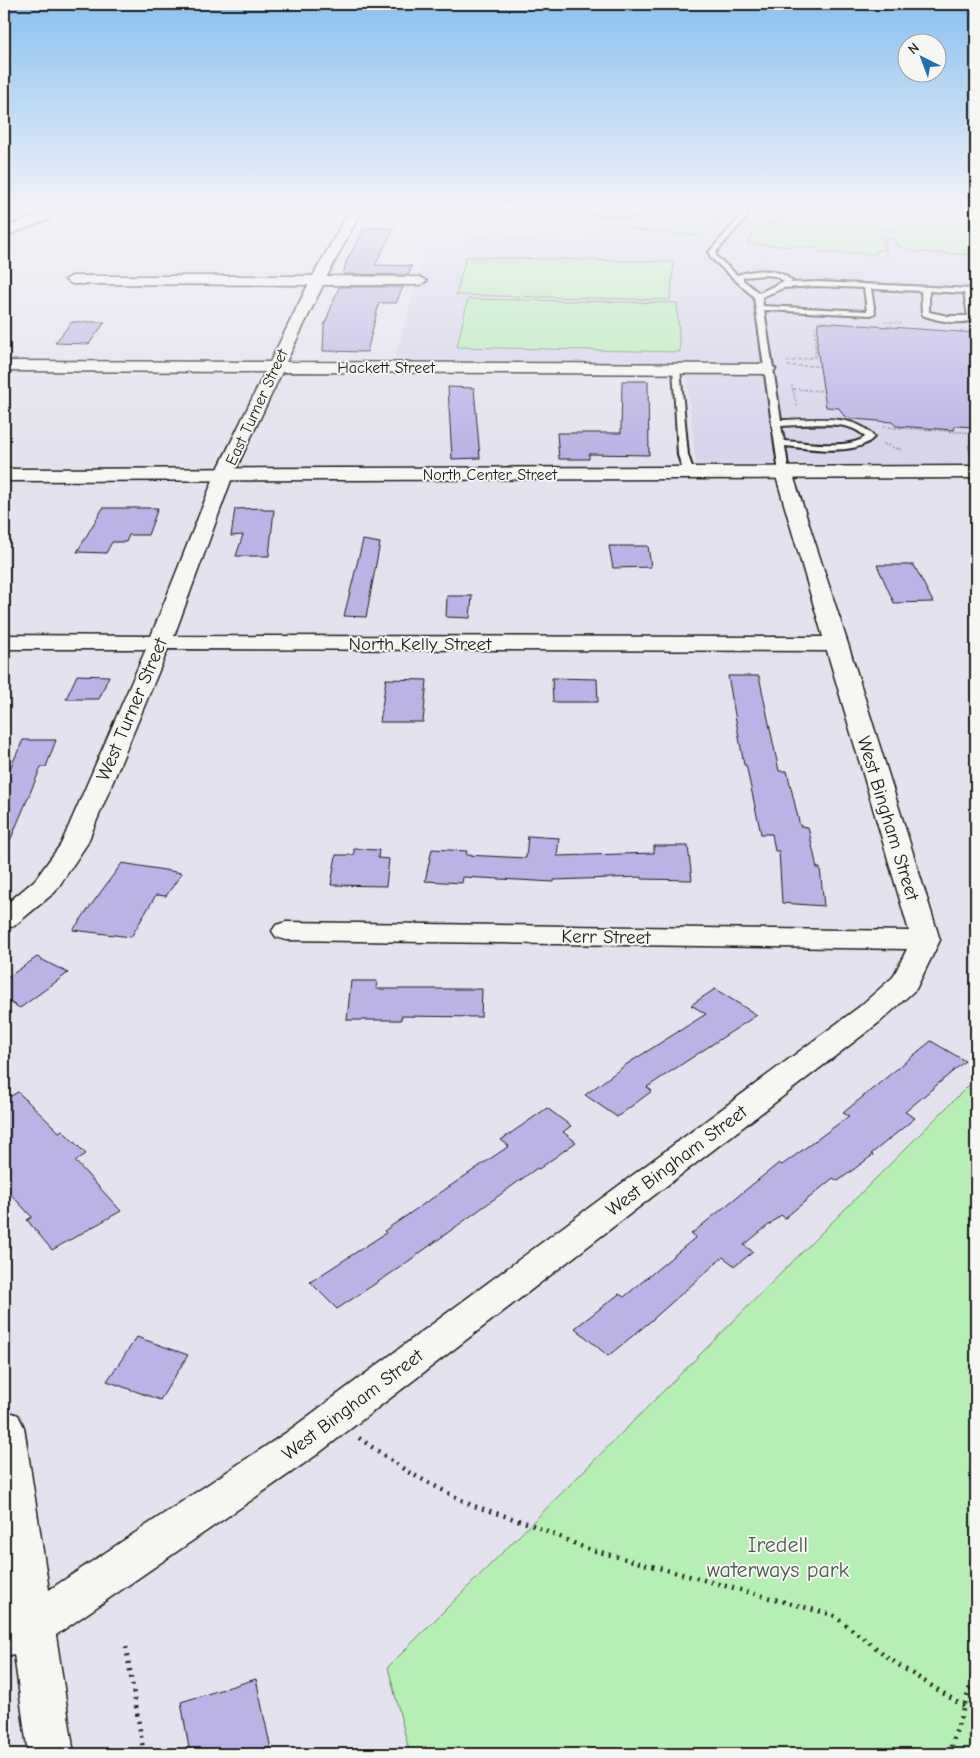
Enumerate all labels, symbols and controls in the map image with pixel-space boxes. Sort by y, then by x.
north arrow [898,32,948,82]
text: N [905,39,923,58]
street label: East Turner Street [222,346,292,468]
street label: Hackett Street [337,359,435,377]
street label: North Center Street [423,466,558,484]
street label: North Kelly Street [349,633,492,655]
street label: West Turner Street [92,634,172,784]
street label: West Bingham Street [853,733,924,904]
street label: Kerr Street [561,925,651,949]
street label: West Bingham Street [602,1100,752,1221]
street label: West Bingham Street [278,1344,428,1465]
park label: Iredell waterways park [707,1532,850,1583]

